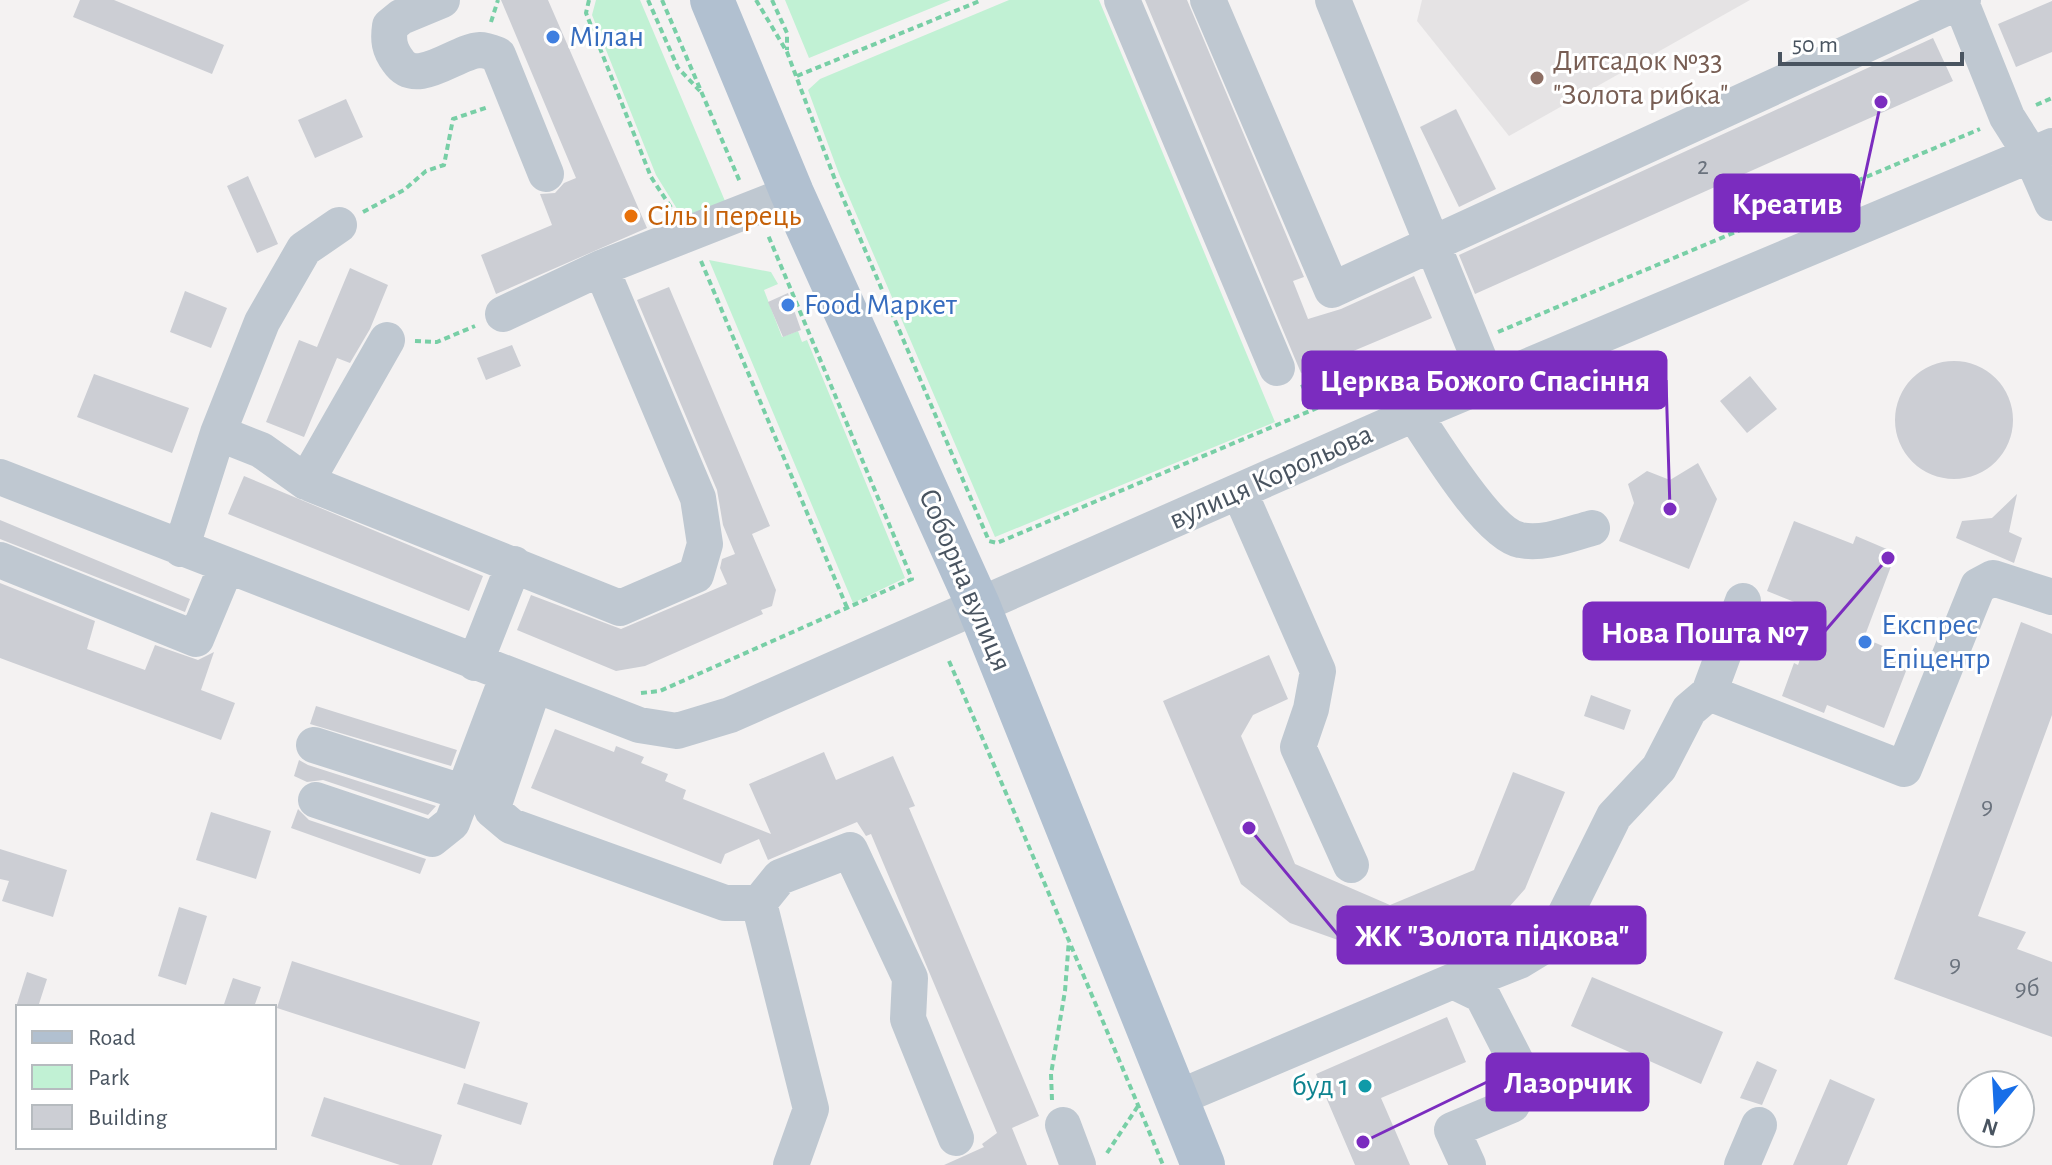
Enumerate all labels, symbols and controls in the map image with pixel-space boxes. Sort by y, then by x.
scale bar [1780,16,1962,66]
place label: Мілан [569,22,644,52]
marker: Мілан [544,28,562,46]
text: 50 m [1792,33,1838,57]
place label: Дитсадок №33 "Золота рибка" [1553,46,1728,110]
marker: Дитсадок №33 "Золота рибка" [1528,69,1546,87]
house number: 2 [1697,153,1709,179]
callout: Креатив [1715,175,1859,231]
text: Креатив [1731,188,1843,220]
place label: Сіль і перець [647,201,801,231]
marker: Сіль і перець [622,207,640,225]
place label: Food Маркет [804,290,957,320]
marker: Food Маркет [779,296,797,314]
callout: Церква Божого Спасіння [1303,352,1666,408]
text: Церква Божого Спасіння [1320,365,1650,397]
street label: вулиця Корольова [1165,419,1377,535]
street label: Соборна вулиця [913,484,1017,676]
callout: Нова Пошта №7 [1584,603,1825,659]
place label: Експрес Епіцентр [1881,610,1990,674]
text: Нова Пошта №7 [1601,617,1809,649]
marker: Експрес Епіцентр [1856,633,1874,651]
house number: 9 [1981,793,1993,819]
callout: ЖК "Золота підкова" [1338,907,1645,963]
text: ЖК "Золота підкова" [1354,920,1630,952]
house number: 9 [1949,951,1961,977]
house number: 9б [2014,975,2040,1001]
legend [16,1005,276,1149]
text: Road [88,1026,136,1050]
callout: Лазорчик [1487,1054,1648,1110]
text: Park [88,1066,129,1090]
text: Лазорчик [1504,1067,1633,1099]
north arrow [1956,1069,2036,1149]
place label: буд 1 [1292,1071,1349,1101]
marker: буд 1 [1356,1077,1374,1095]
text: Building [88,1106,167,1130]
text: N [1979,1114,2001,1140]

